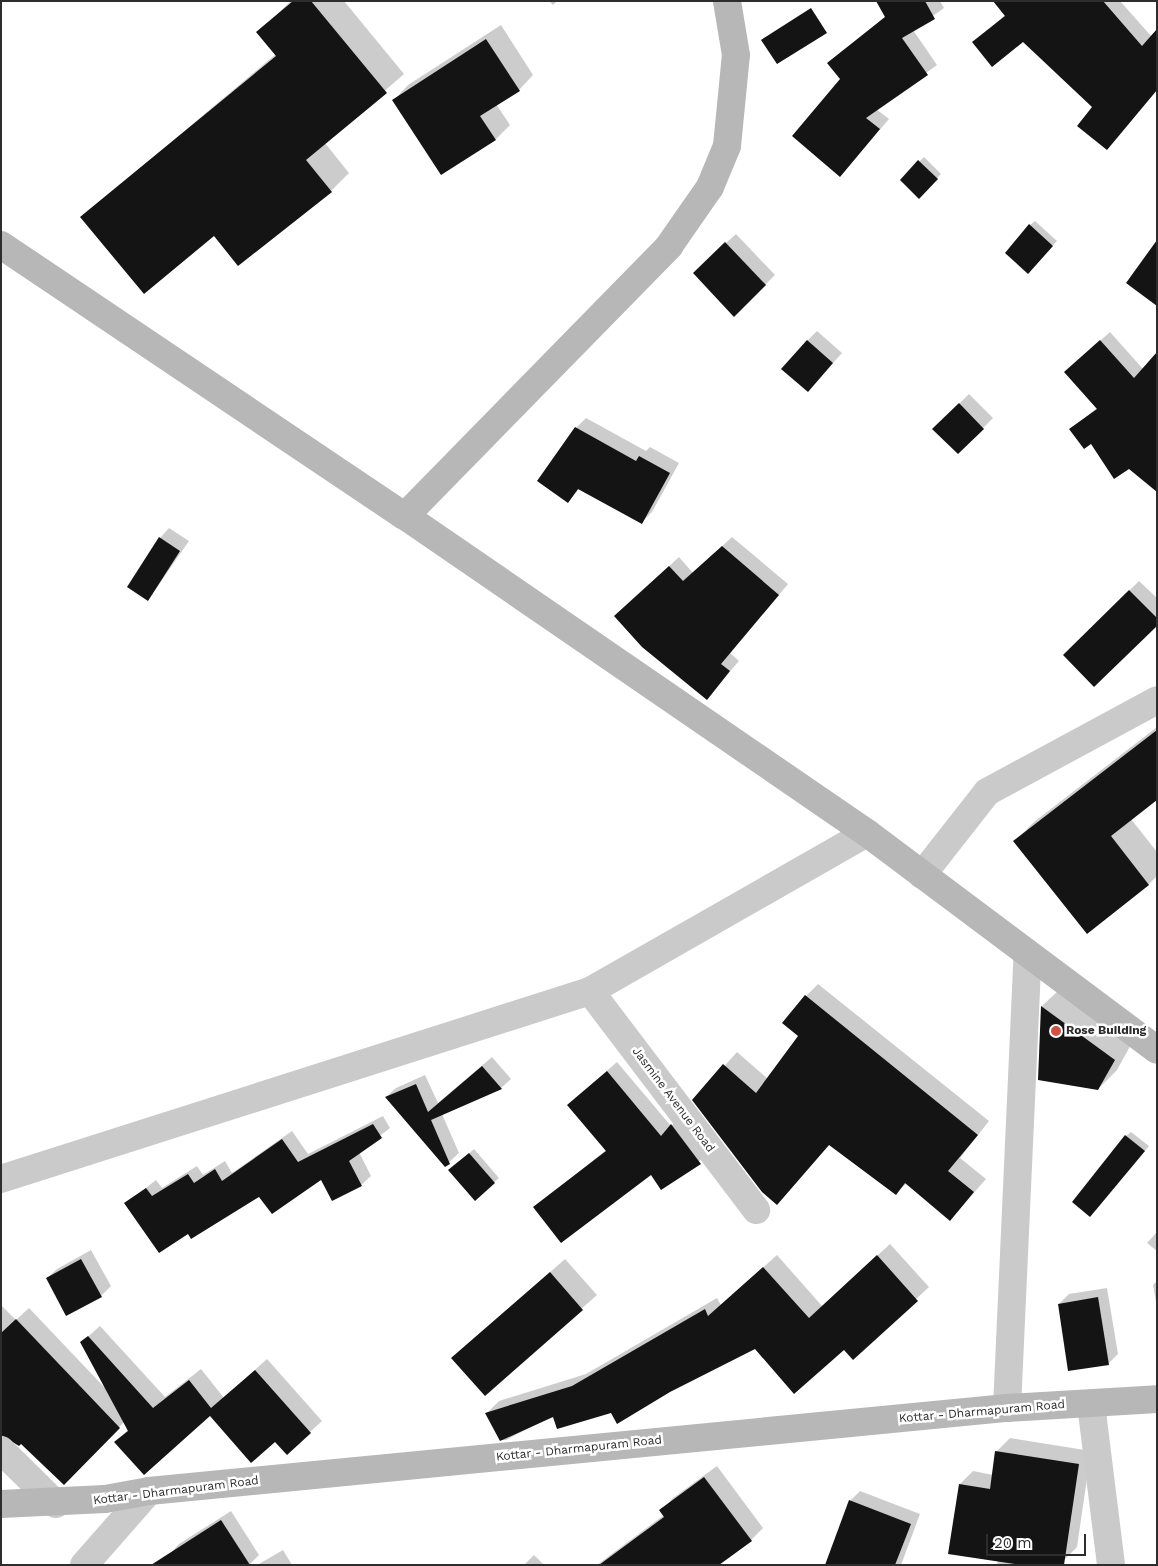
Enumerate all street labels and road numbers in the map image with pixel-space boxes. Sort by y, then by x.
street label: Jasmine Avenue Road [629,1044,717,1156]
street label: Kottar - Dharmapuram Road [898,1398,1066,1426]
street label: Kottar - Dharmapuram Road [495,1433,663,1465]
street label: Kottar - Dharmapuram Road [92,1474,260,1508]

